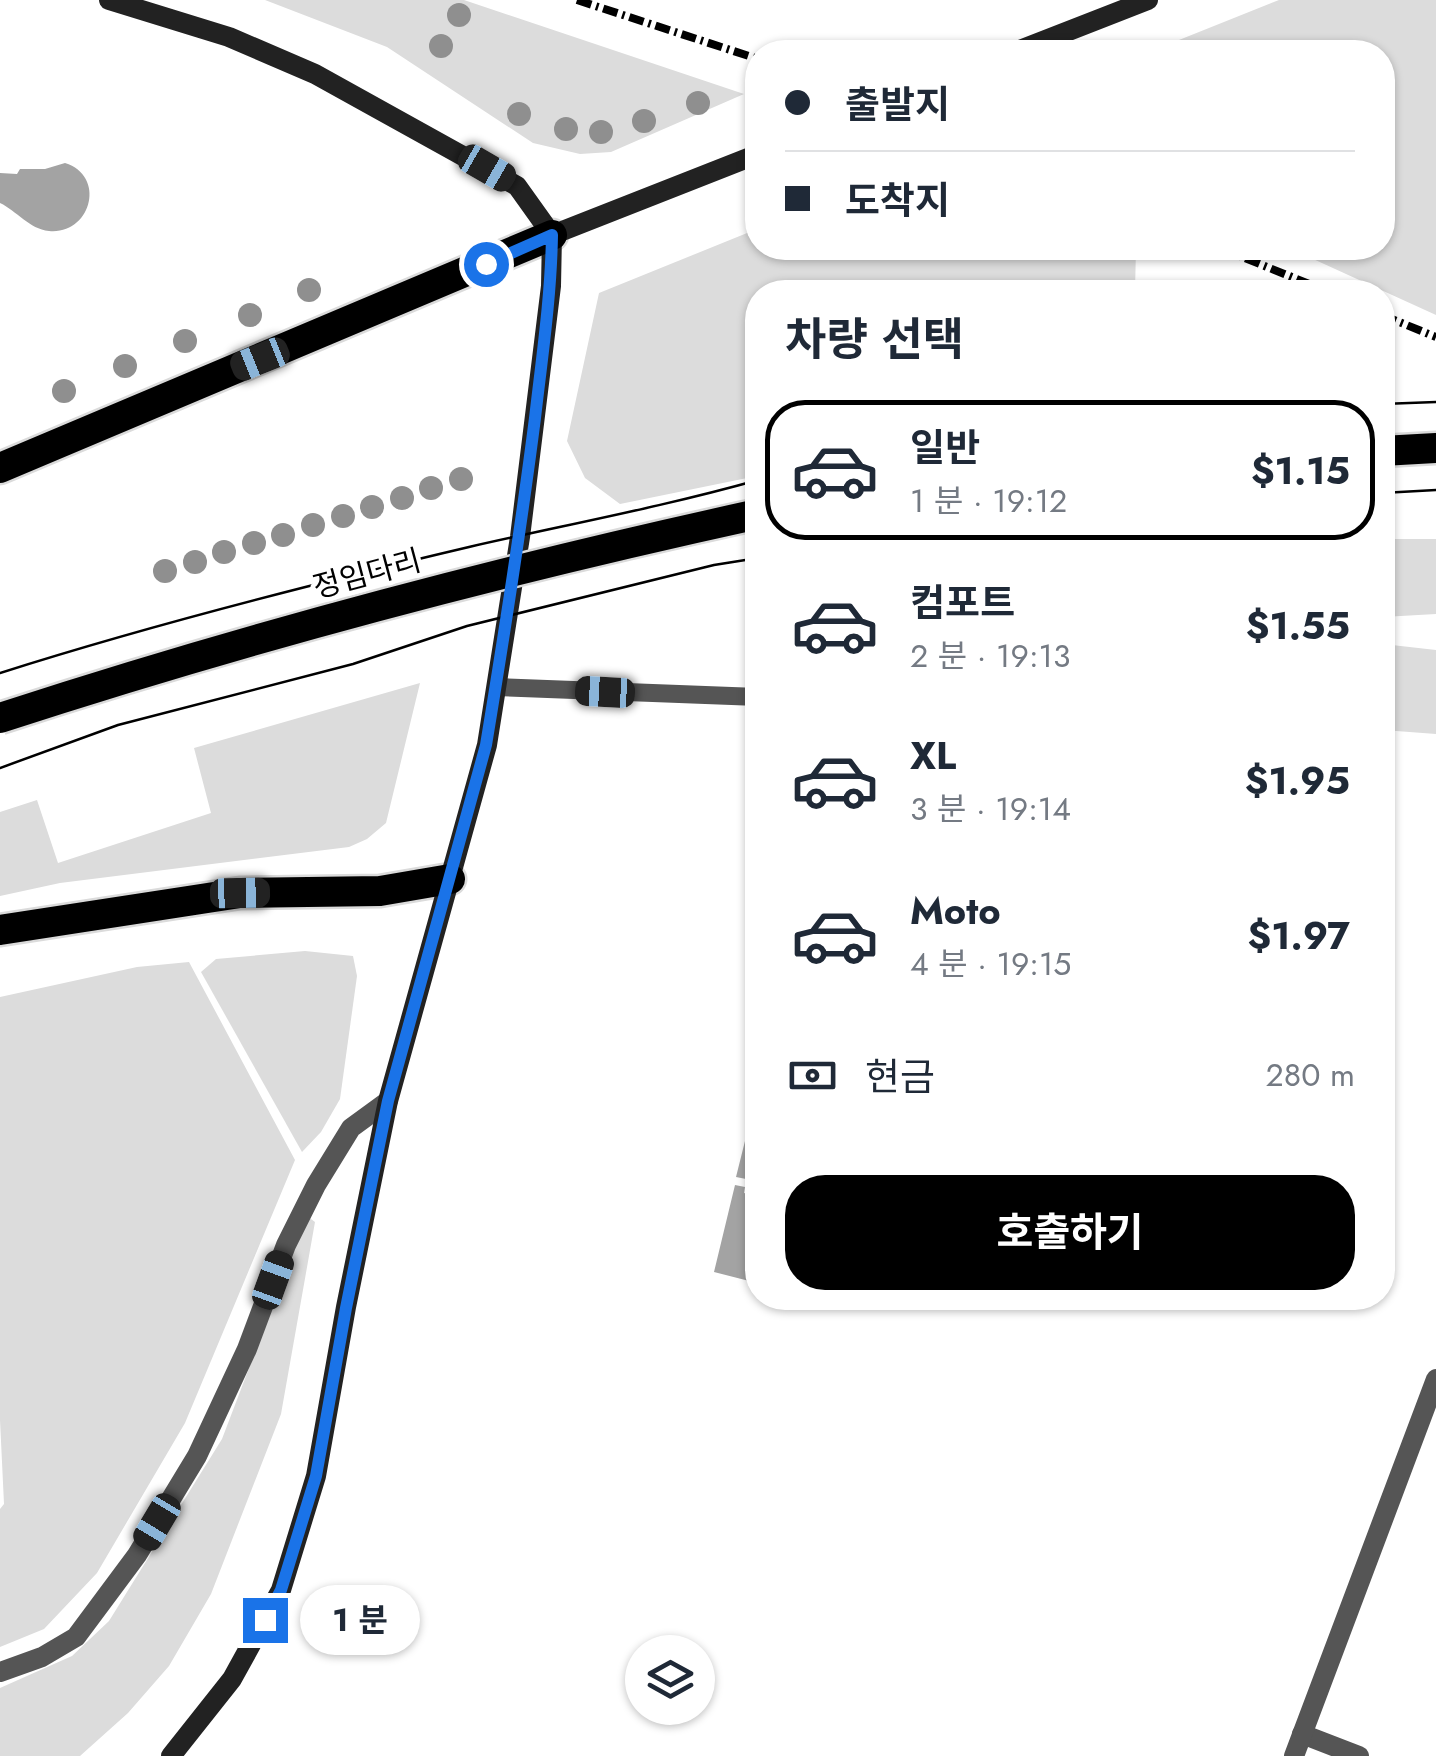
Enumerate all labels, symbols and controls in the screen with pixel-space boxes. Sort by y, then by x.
text: 출발지 [845,77,950,132]
car [454,140,520,196]
text: 도착지 [845,173,950,228]
route start [464,242,509,287]
text: 차량 선택 [785,307,964,372]
car [227,334,293,384]
text: 일반 [910,420,980,475]
icon: car [790,425,880,515]
text: $1.15 [1251,443,1350,498]
text: 1 분 · 19:12 [910,478,1067,524]
street label: 정임다리 [308,538,426,609]
text: 컴포트 [910,575,1015,630]
icon: car [790,580,880,670]
text: $1.55 [1246,598,1350,653]
text: 2 분 · 19:13 [910,633,1070,679]
car [574,675,636,709]
text: XL [910,728,956,783]
icon: car [790,735,880,825]
text: $1.95 [1245,753,1350,808]
text: 3 분 · 19:14 [910,786,1071,832]
car [210,877,270,909]
text: Moto [910,883,1001,938]
icon: car [790,890,880,980]
text: $1.97 [1248,908,1350,963]
text: 4 분 · 19:15 [910,941,1071,987]
icon: cash [785,1048,840,1103]
text: 현금 [865,1049,935,1104]
text: 280 m [1266,1052,1355,1098]
button: 호출하기 [785,1175,1355,1290]
car [249,1247,297,1313]
car [129,1489,185,1555]
callout: 1 분 [300,1585,420,1655]
text: 1 분 [332,1597,388,1643]
route end [243,1598,288,1643]
map controls [625,1635,715,1725]
button: layers [625,1635,715,1725]

